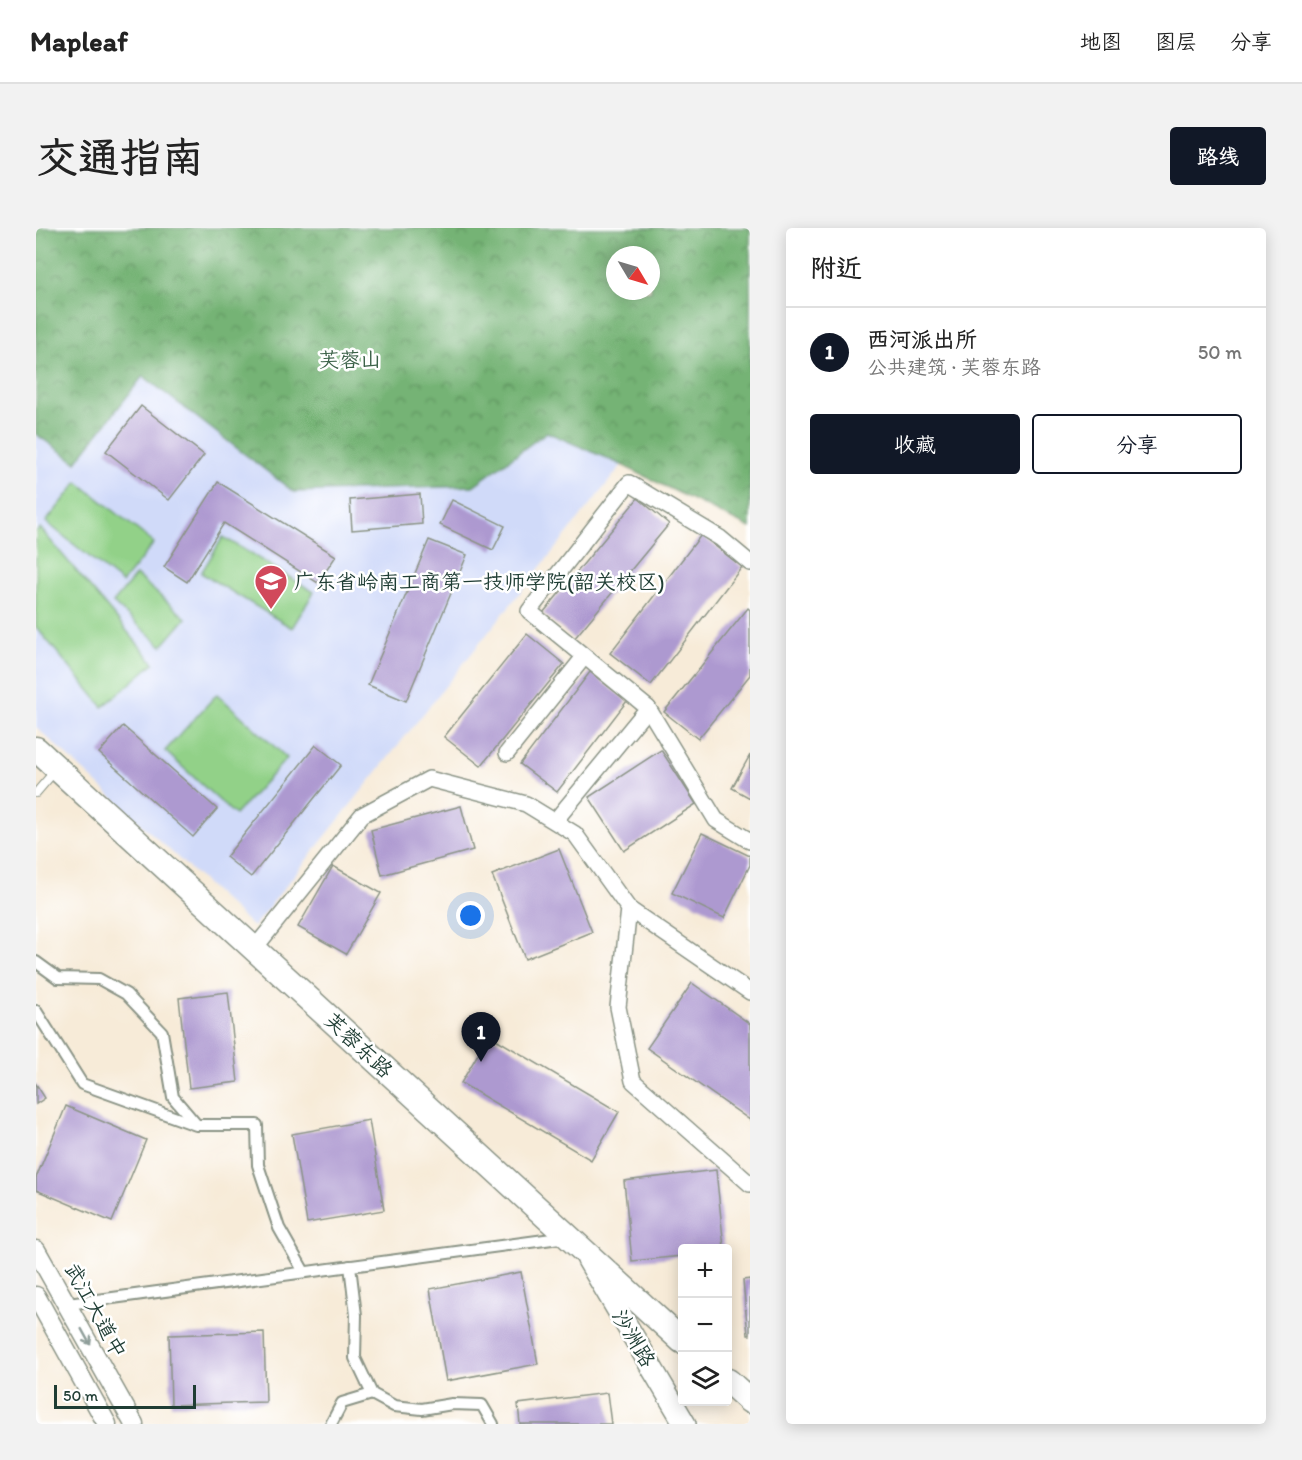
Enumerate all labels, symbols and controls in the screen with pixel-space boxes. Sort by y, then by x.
text: Mapleaf [30,24,128,58]
text: 地图 [1080,29,1122,54]
text: 图层 [1155,29,1197,54]
text: 分享 [1230,29,1272,54]
button: 路线 [1170,127,1266,185]
text: 交通指南 [36,132,204,183]
north arrow [606,246,660,300]
text: 附近 [810,252,862,284]
text: 西河派出所 [867,326,977,353]
text: 1 [825,340,834,364]
text: 50 m [1198,340,1242,364]
park label: 芙蓉山 [319,347,382,372]
text: 公共建筑 · 芙蓉东路 [867,355,1041,379]
button: 收藏 [810,414,1020,474]
button: 分享 [1032,414,1242,474]
school or university icon: 广东省岭南工商第一技师学院(韶关校区) [253,563,289,610]
place label: 广东省岭南工商第一技师学院(韶关校区) [294,569,665,594]
your location [456,901,485,930]
street label: 芙蓉东路 [320,1007,398,1083]
pin: 1 [462,1012,500,1062]
map controls [678,1244,732,1406]
button: + [678,1244,732,1298]
street label: 武江大道中 [60,1258,132,1362]
button: − [678,1298,732,1352]
street label: 沙洲路 [607,1305,661,1371]
one-way arrow [80,1328,92,1345]
button: layers [678,1352,732,1406]
scale bar [54,1382,196,1410]
text: 50 m [63,1386,98,1405]

